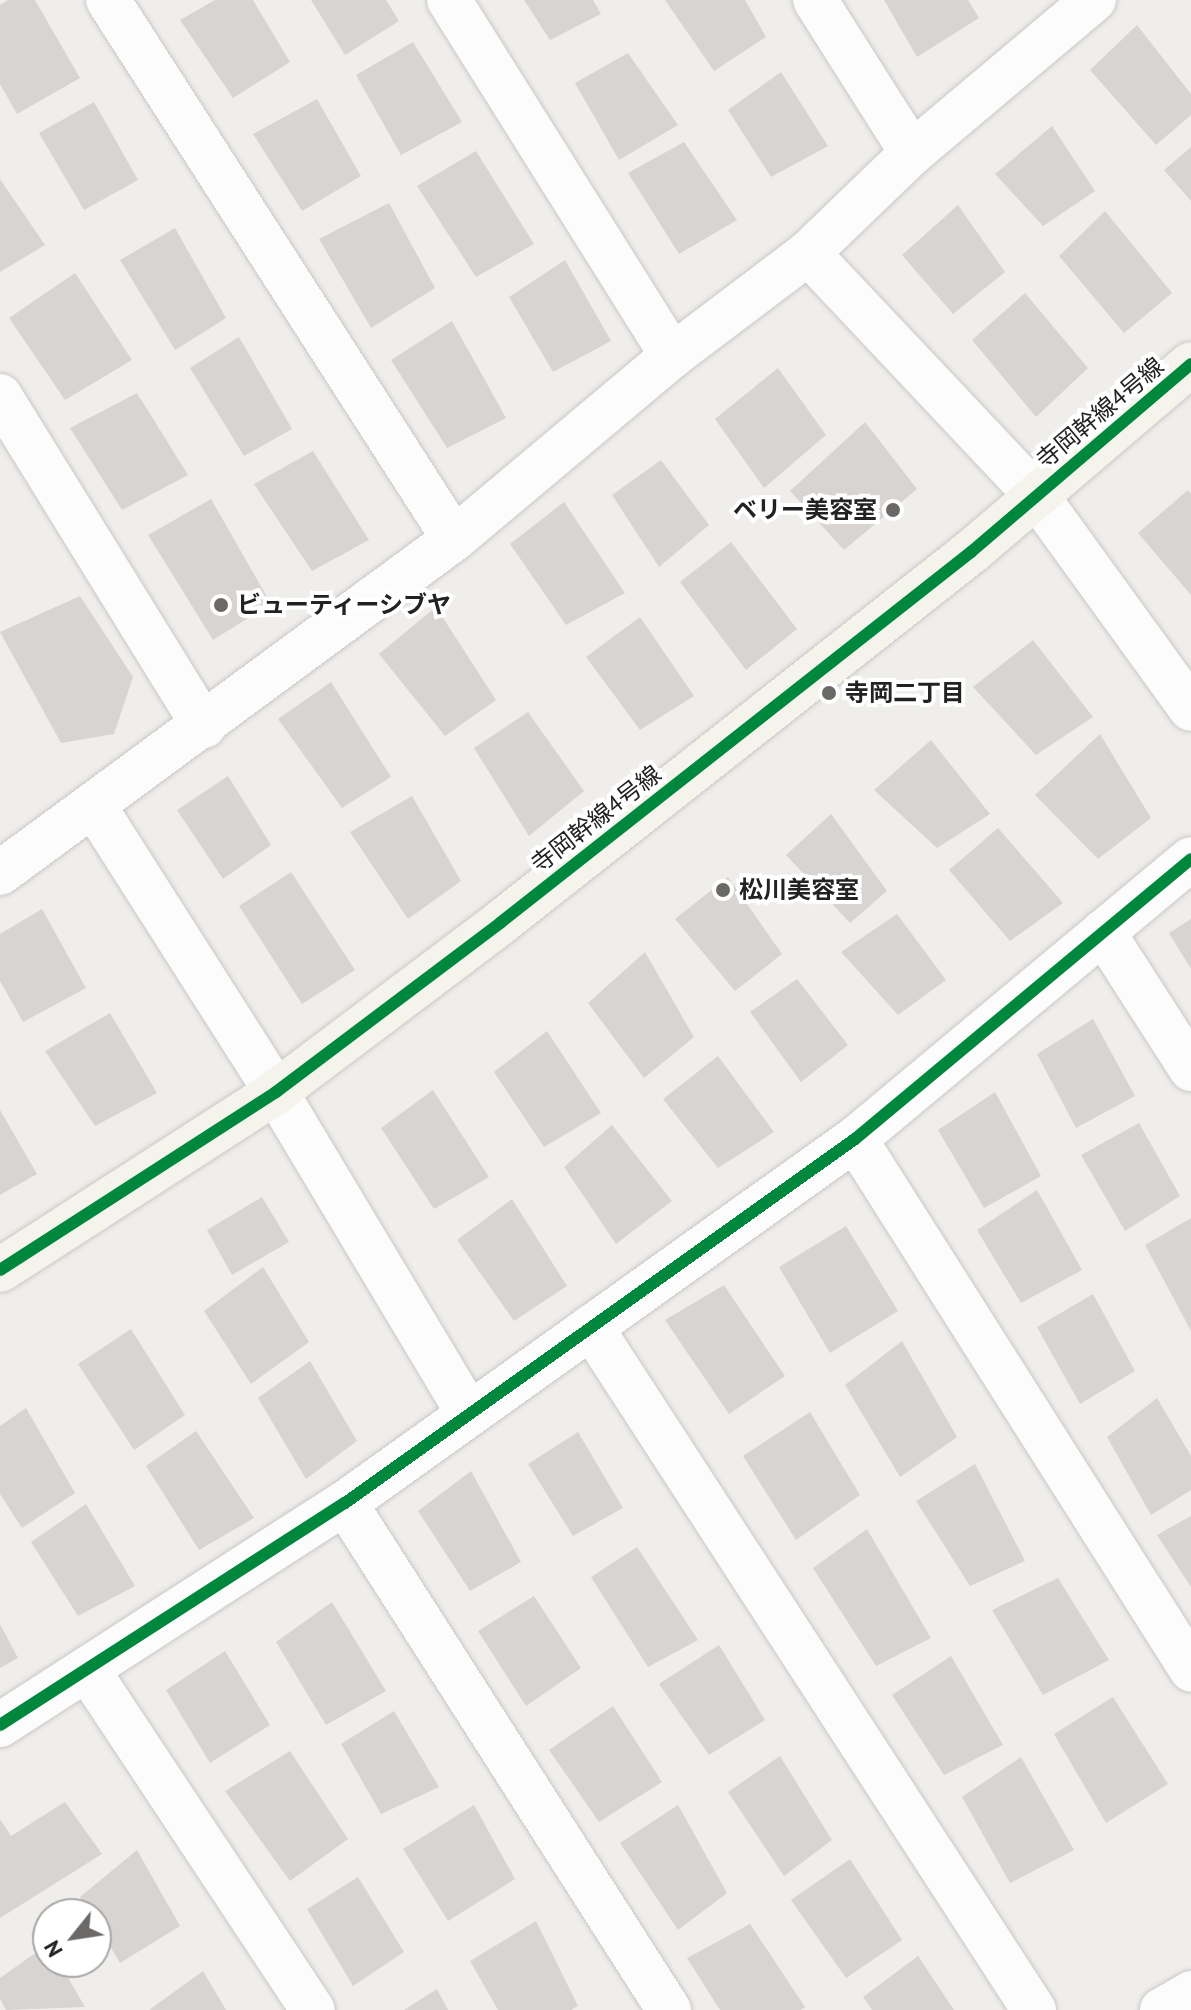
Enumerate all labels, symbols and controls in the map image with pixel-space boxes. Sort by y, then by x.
street label: 寺岡幹線4号線 [1031,351,1169,475]
place label: ベリー美容室 [733,496,877,524]
marker: ベリー美容室 [884,501,902,519]
place label: ビューティーシブヤ [237,591,453,619]
marker: ビューティーシブヤ [212,596,230,614]
place label: 寺岡二丁目 [845,679,965,707]
marker: 寺岡二丁目 [820,684,838,702]
street label: 寺岡幹線4号線 [525,759,667,879]
place label: 松川美容室 [739,876,859,904]
marker: 松川美容室 [714,881,732,899]
north arrow [32,1898,112,1978]
text: N [37,1936,69,1962]

